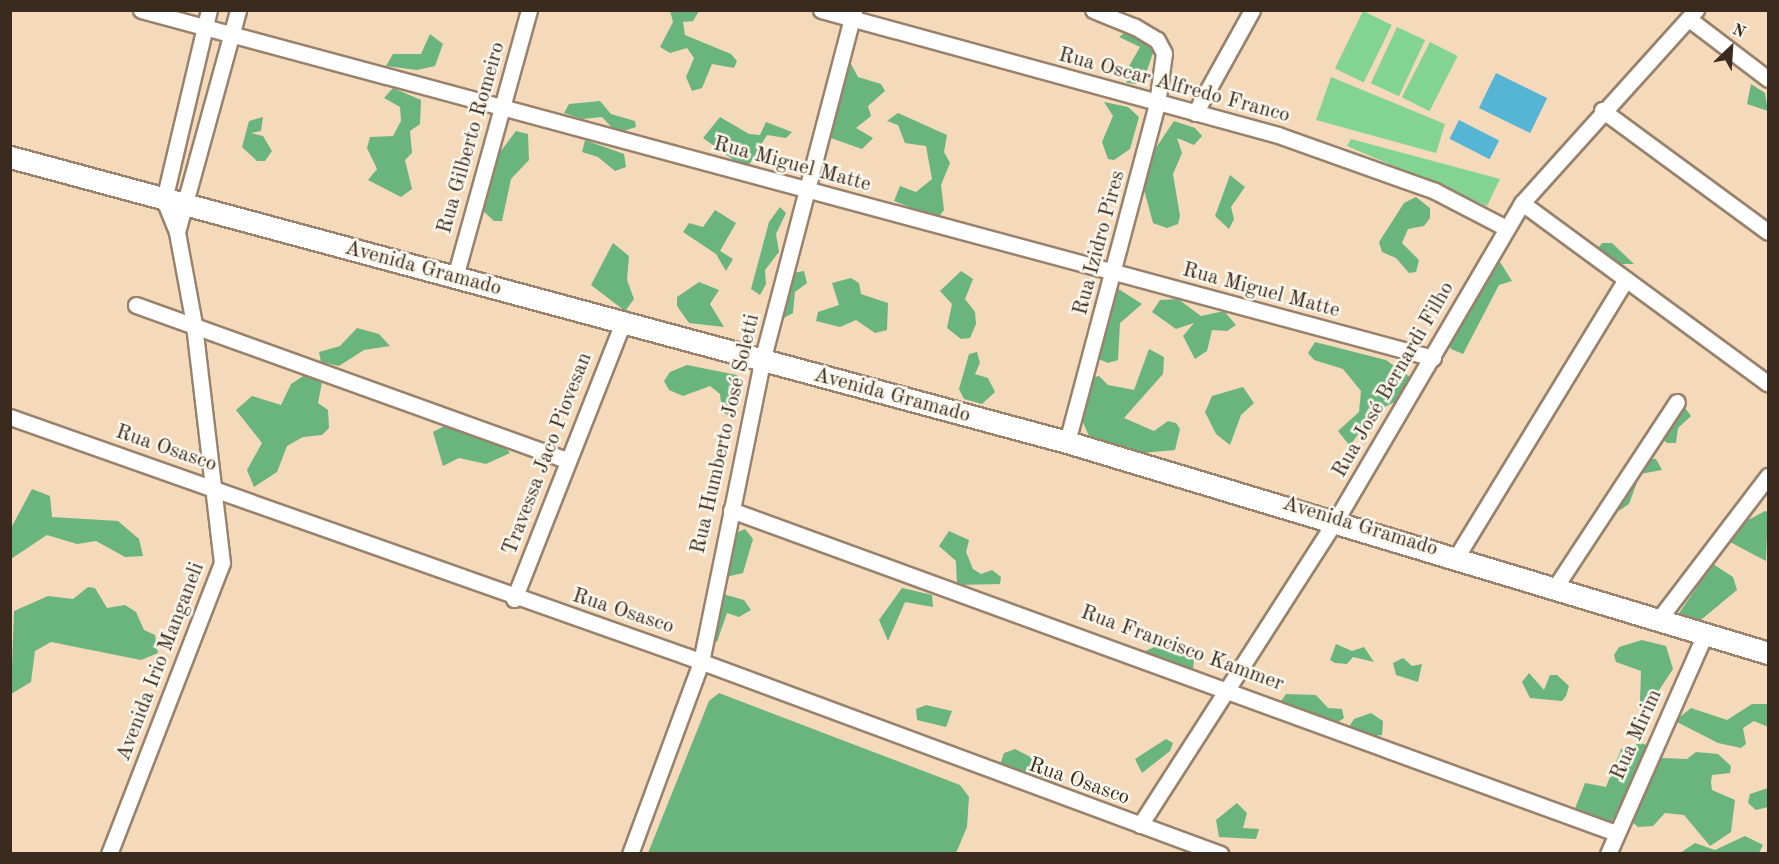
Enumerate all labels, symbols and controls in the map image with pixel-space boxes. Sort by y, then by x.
north arrow [1701,18,1761,78]
text: N [1730,22,1748,42]
street label: Rua Gilberto Romeiro [433,39,511,237]
street label: Rua Oscar Alfredo Franco [1056,43,1292,129]
street label: Rua Miguel Matte [711,132,873,198]
street label: Rua Izidro Pires [1069,168,1131,318]
street label: Avenida Gramado [342,236,504,302]
street label: Rua Miguel Matte [1180,258,1342,324]
street label: Rua José Bernardi Filho [1328,278,1460,482]
street label: Rua Humberto José Soletti [686,312,766,556]
street label: Travessa Jaco Piovesan [498,349,598,559]
street label: Avenida Gramado [811,363,973,429]
street label: Rua Osasco [112,420,220,478]
street label: Avenida Gramado [1279,491,1441,563]
street label: Avenida Irio Manganeli [111,559,211,765]
street label: Rua Osasco [569,584,677,640]
street label: Rua Francisco Kammer [1077,601,1287,697]
street label: Rua Mirim [1606,686,1668,784]
street label: Rua Osasco [1025,753,1133,811]

